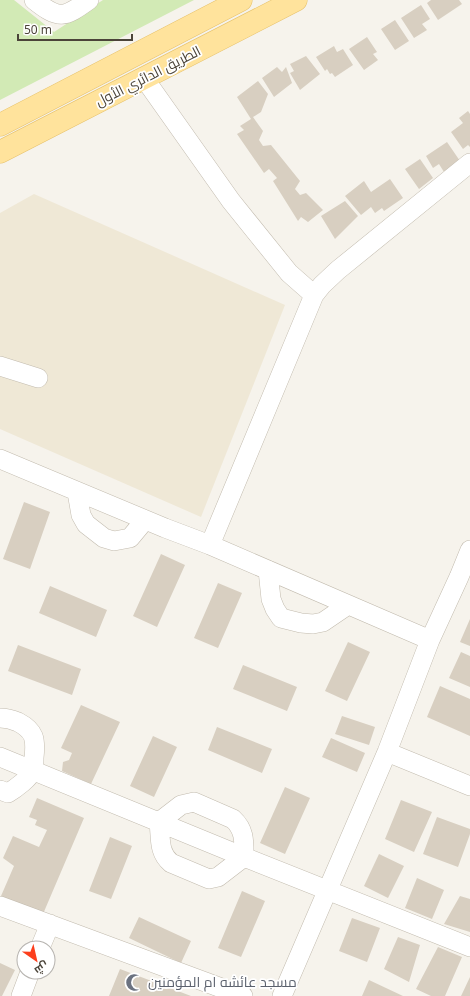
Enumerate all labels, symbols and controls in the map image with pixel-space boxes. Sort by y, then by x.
scale bar [18,16,132,42]
text: 50 m [24,21,52,38]
street label: الطريق الدائري الأول [92,41,205,113]
north arrow [16,940,56,980]
text: ش [32,959,52,979]
mosque icon: مسجد عائشه ام المؤمنين [125,972,145,992]
place label: مسجد عائشه ام المؤمنين [148,972,297,992]

